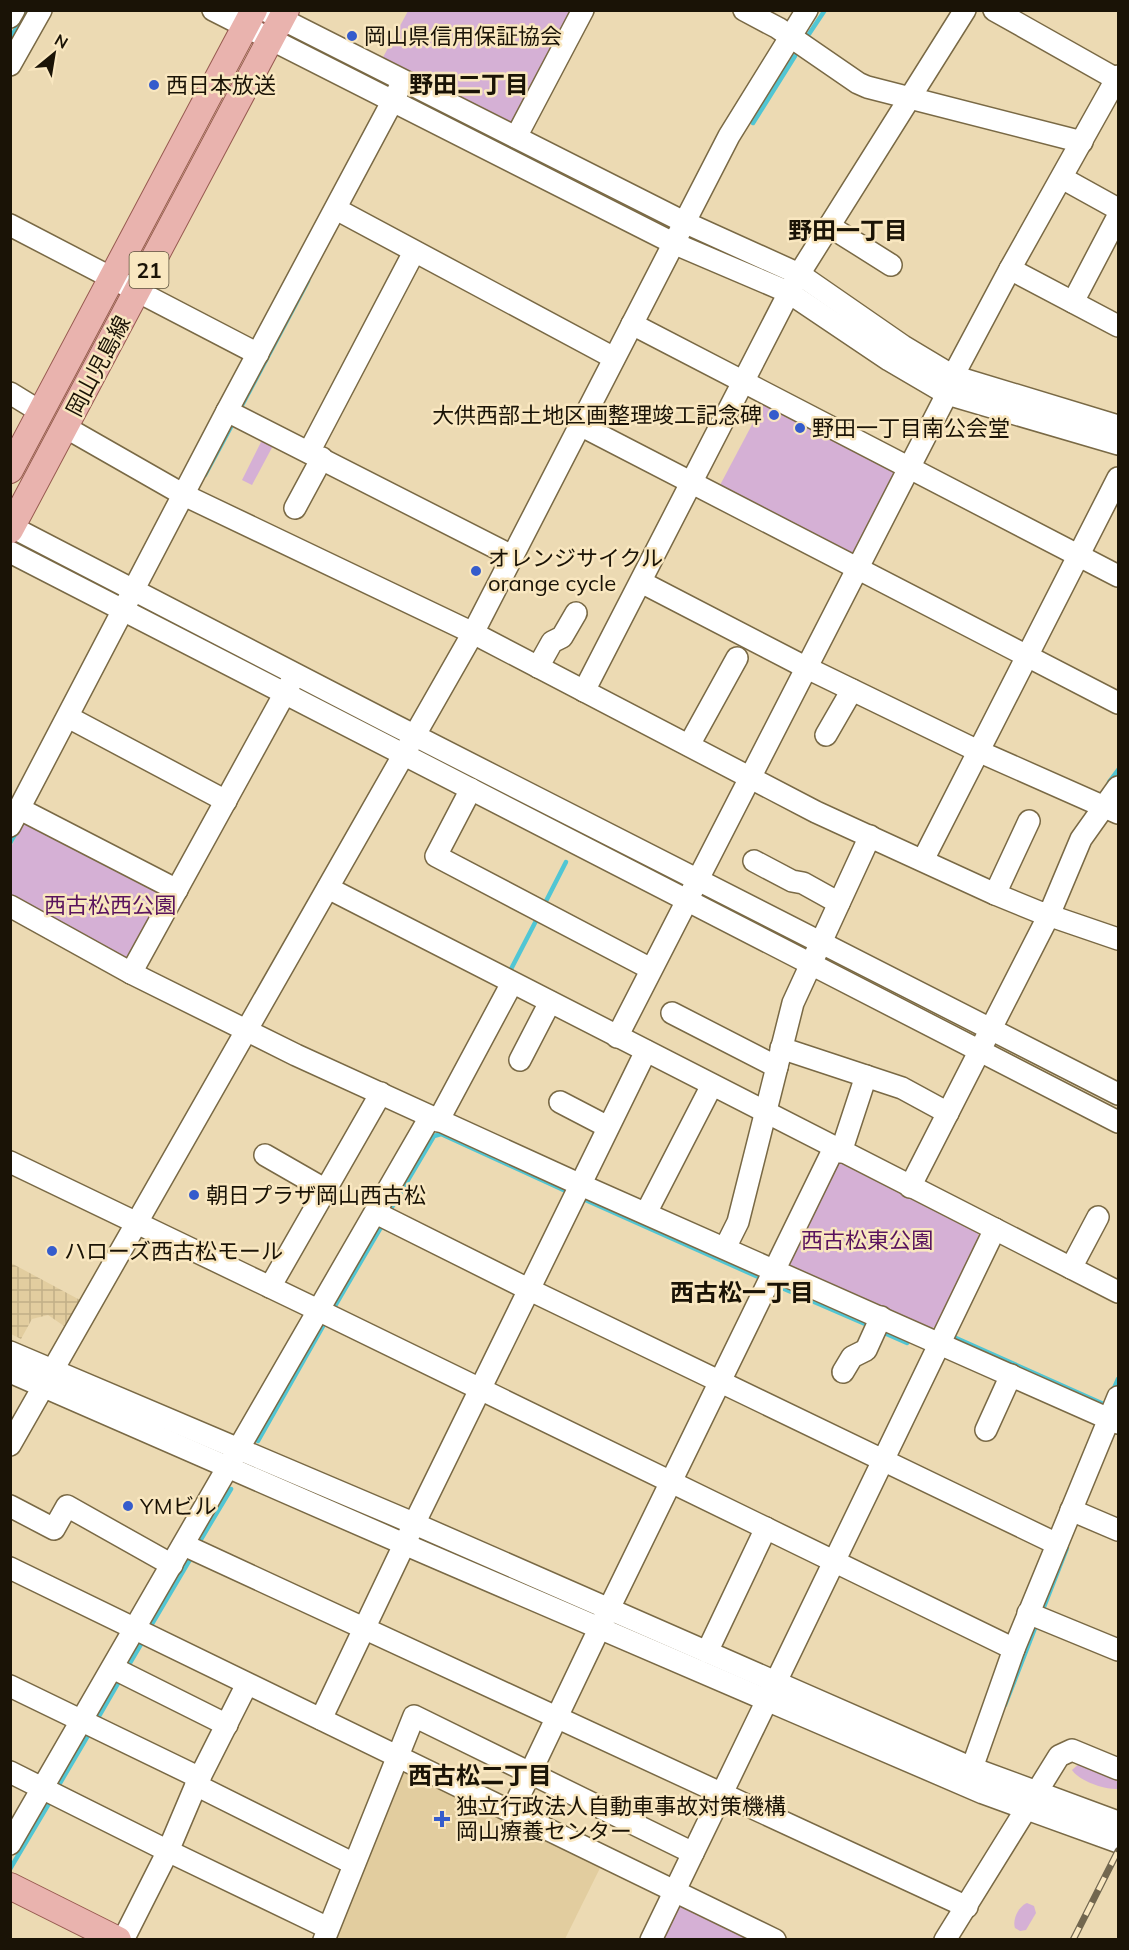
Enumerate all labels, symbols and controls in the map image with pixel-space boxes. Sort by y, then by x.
place label: 岡山県信用保証協会 [364,22,562,50]
north arrow [24,24,84,84]
text: N [51,29,72,53]
marker: 岡山県信用保証協会 [345,29,359,43]
district label: 野田二丁目 [409,69,529,99]
place label: 西日本放送 [166,71,276,99]
marker: 西日本放送 [147,78,161,92]
district label: 野田一丁目 [788,215,908,245]
road number: 21 [130,252,168,288]
street label: 岡山児島線 [60,311,136,421]
place label: 大供西部土地区画整理竣工記念碑 [432,401,762,429]
marker: 大供西部土地区画整理竣工記念碑 [767,408,781,422]
place label: 野田一丁目南公会堂 [812,414,1010,442]
marker: 野田一丁目南公会堂 [793,421,807,435]
place label: オレンジサイクル orange cycle [488,544,663,597]
marker: オレンジサイクル orange cycle [469,564,483,578]
park label: 西古松西公園 [44,891,176,919]
place label: 朝日プラザ岡山西古松 [206,1181,426,1209]
marker: 朝日プラザ岡山西古松 [187,1188,201,1202]
park label: 西古松東公園 [801,1226,933,1254]
place label: ハローズ西古松モール [64,1237,283,1265]
marker: ハローズ西古松モール [45,1244,59,1258]
district label: 西古松一丁目 [670,1277,814,1307]
place label: YMビル [139,1492,217,1520]
marker: YMビル [121,1499,135,1513]
district label: 西古松二丁目 [408,1760,552,1790]
place label: 独立行政法人自動車事故対策機構 岡山療養センター [456,1792,786,1845]
marker: 独立行政法人自動車事故対策機構 岡山療養センター [433,1810,451,1828]

